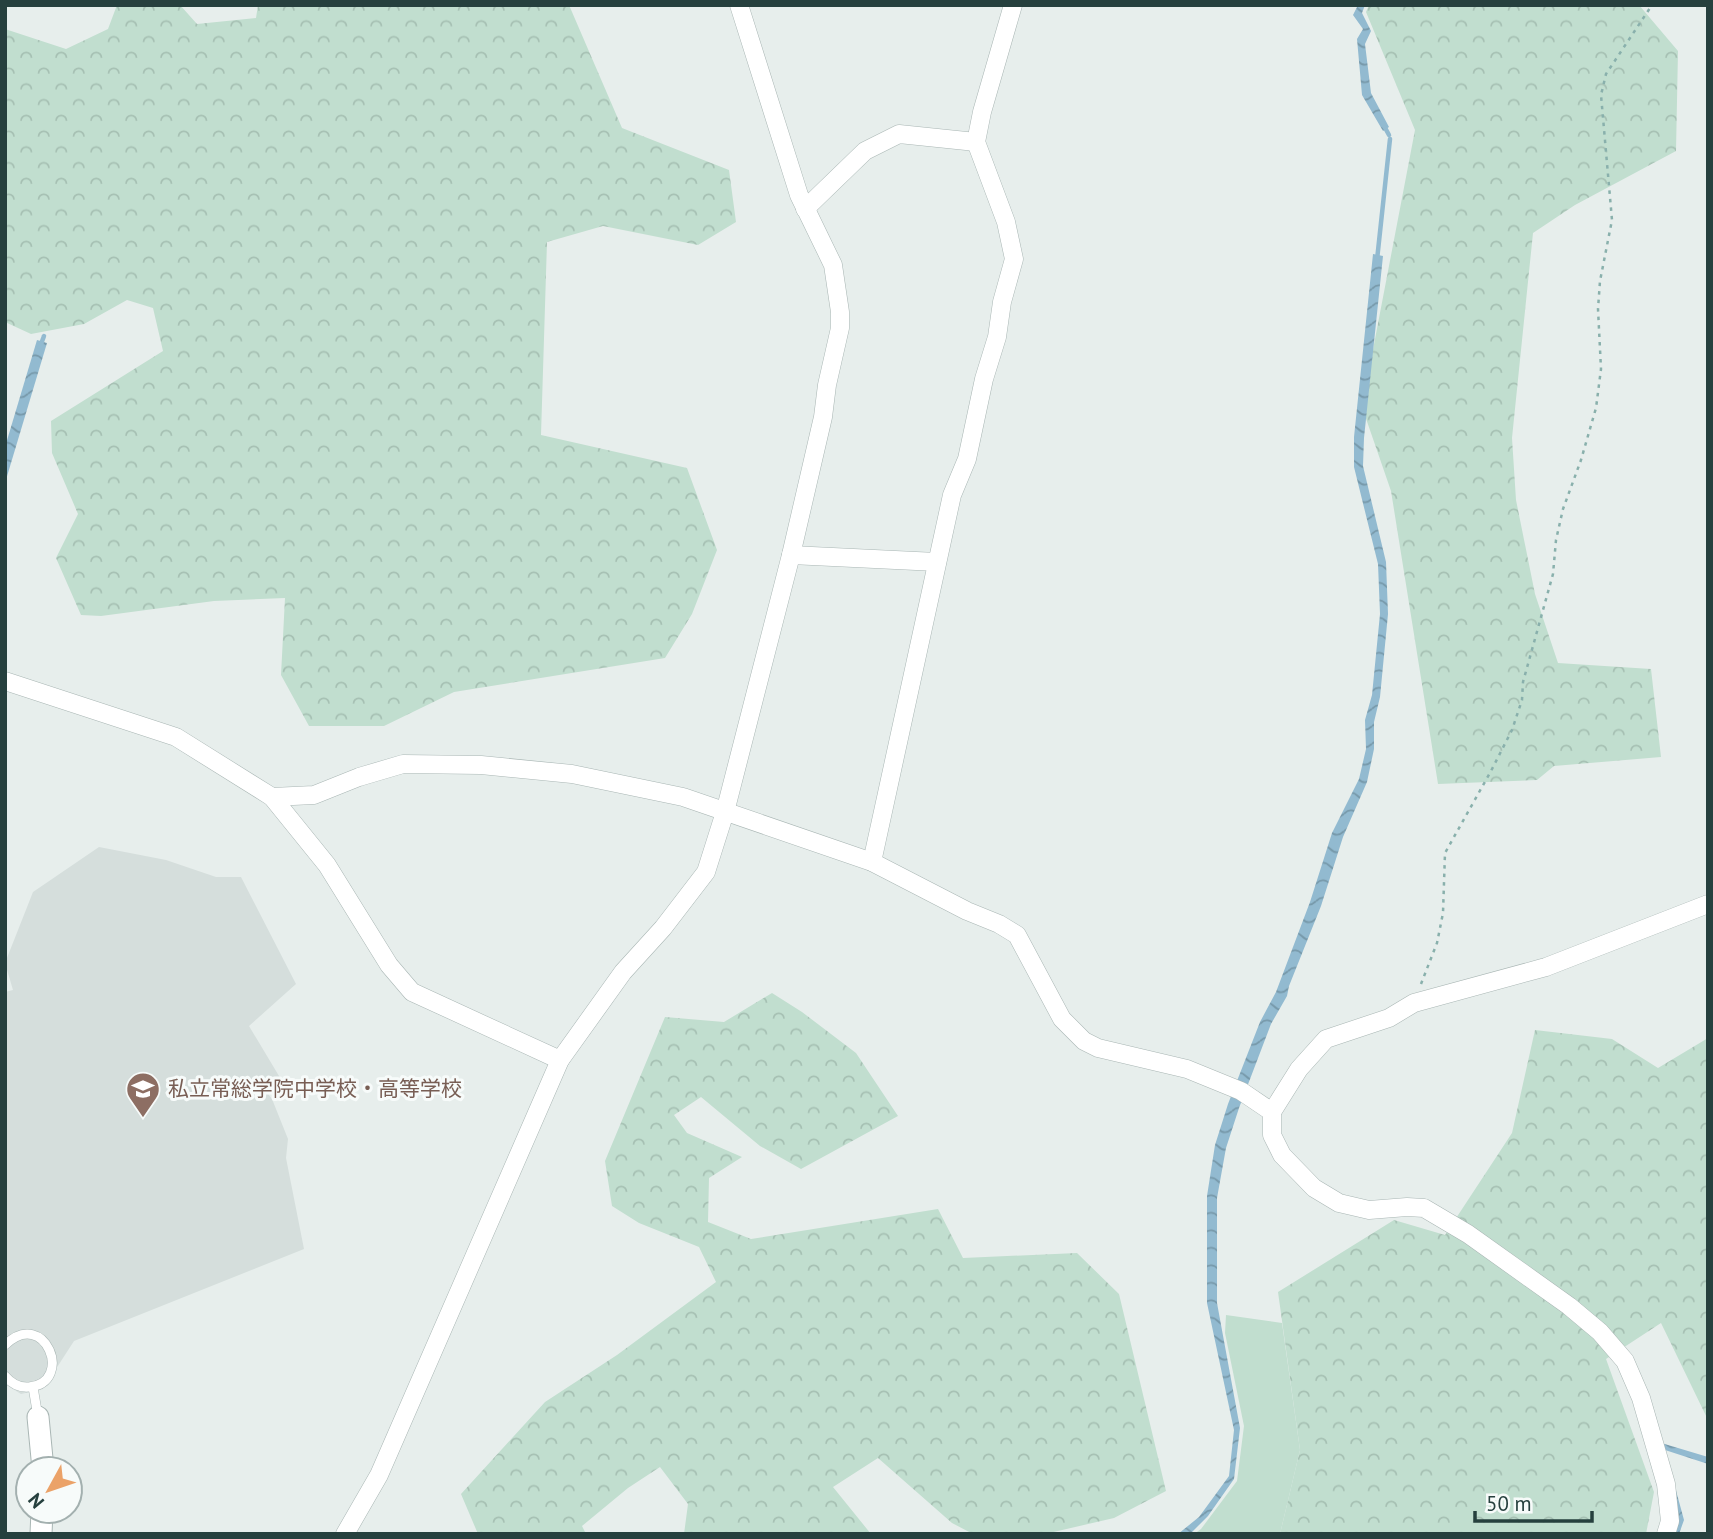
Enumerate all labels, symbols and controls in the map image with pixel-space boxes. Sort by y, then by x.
school or university icon: 私立常総学院中学校・高等学校 [124,1070,162,1119]
place label: 私立常総学院中学校・高等学校 [168,1075,462,1102]
north arrow [14,1455,84,1525]
scale bar [1475,1480,1592,1524]
text: N [23,1488,49,1513]
text: 50 m [1486,1490,1532,1517]

